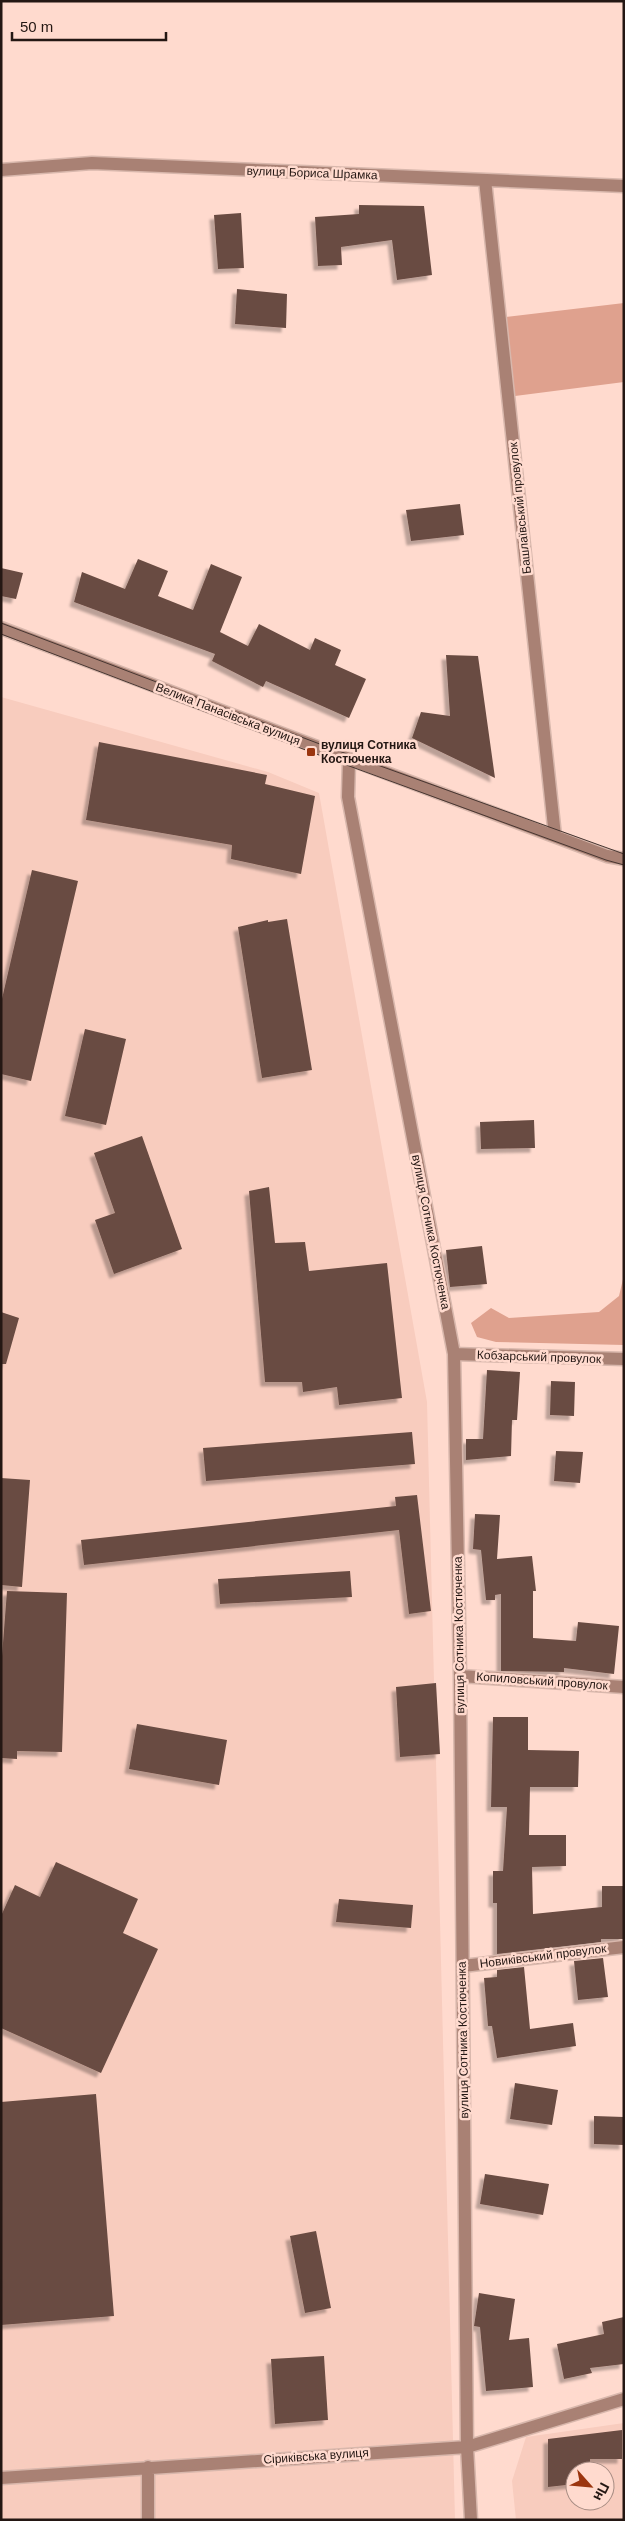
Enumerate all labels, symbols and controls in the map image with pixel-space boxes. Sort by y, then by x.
scale bar [12,10,166,42]
text: 50 m [20,18,53,35]
street label: вулиця Бориса Шрамка [246,164,378,182]
street label: Башлаївський провулок [506,441,534,575]
street label: Велика Панасівська вулиця [154,680,302,748]
place label: вулиця Сотника Костюченка [321,738,417,766]
marker: вулиця Сотника Костюченка [305,746,317,758]
street label: вулиця Сотника Костюченка [409,1153,453,1311]
street label: Кобзарський провулок [477,1348,602,1366]
street label: вулиця Сотника Костюченка [451,1556,467,1714]
street label: Копиловський провулок [476,1669,609,1693]
street label: Новиківський провулок [479,1941,608,1971]
street label: вулиця Сотника Костюченка [455,1961,471,2119]
street label: Сіриківська вулиця [263,2445,369,2467]
north arrow [565,2461,615,2511]
text: Пн [590,2480,613,2504]

